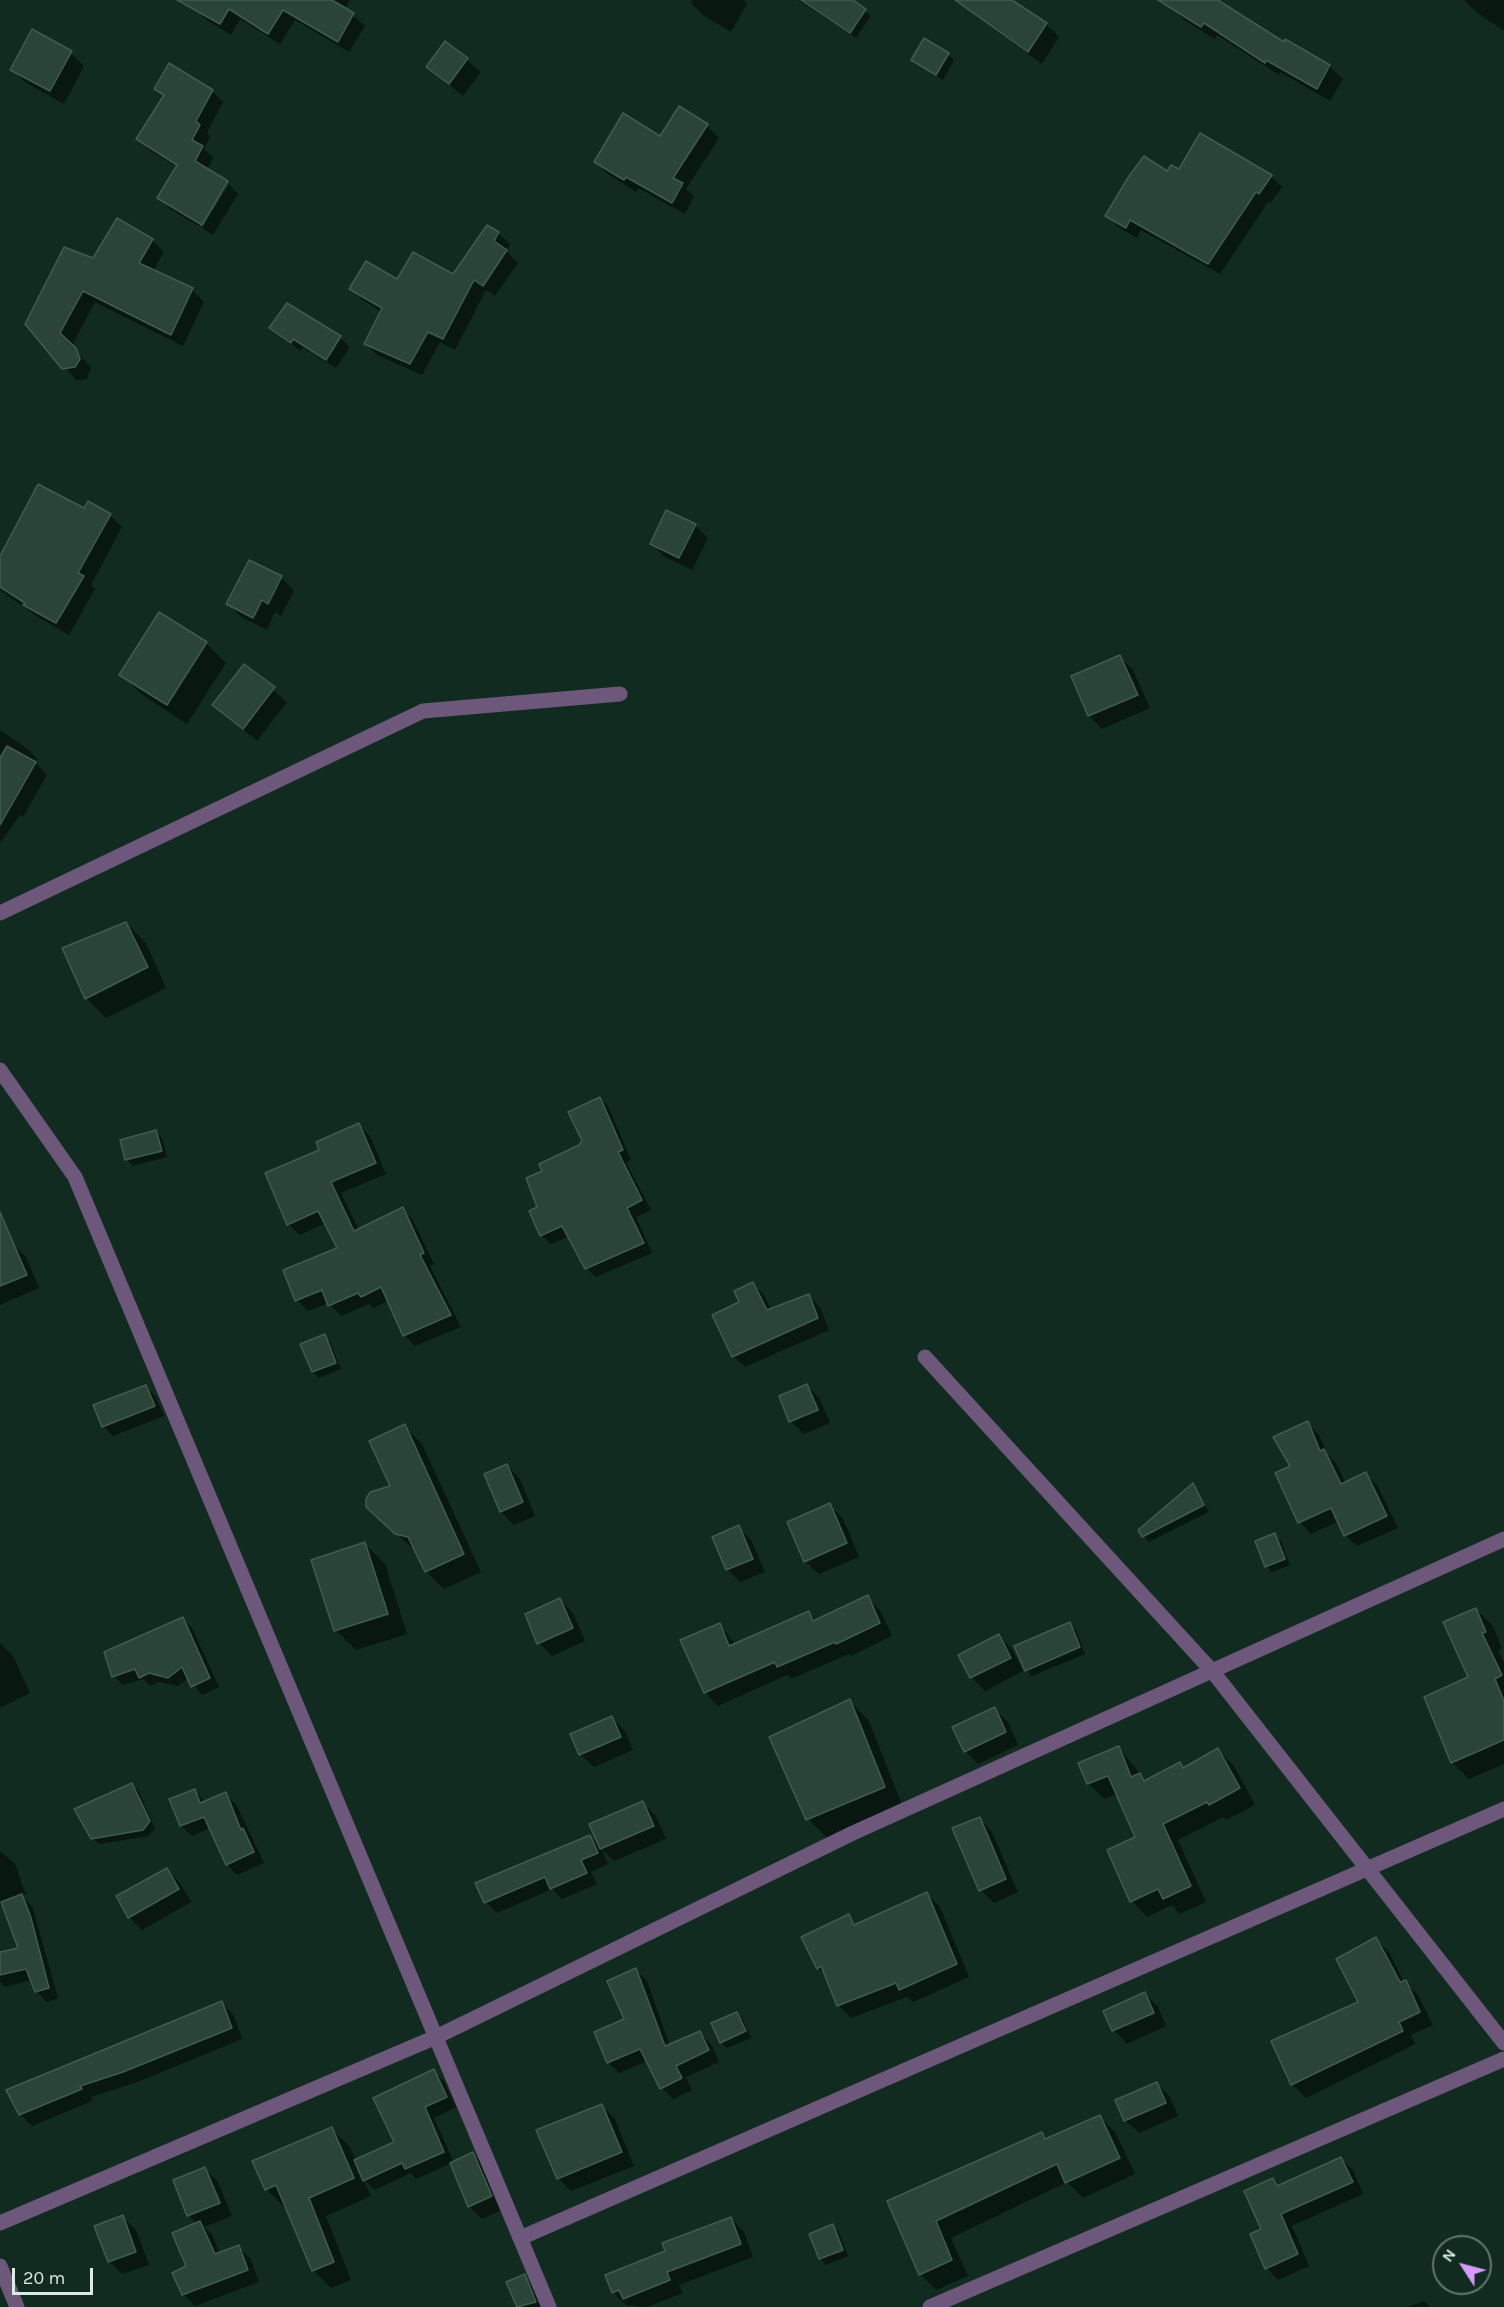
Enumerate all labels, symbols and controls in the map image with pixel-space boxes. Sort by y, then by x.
north arrow [1432,2235,1492,2295]
text: N [1438,2245,1460,2266]
scale bar [15,2256,96,2294]
text: 20 m [23,2267,65,2289]

